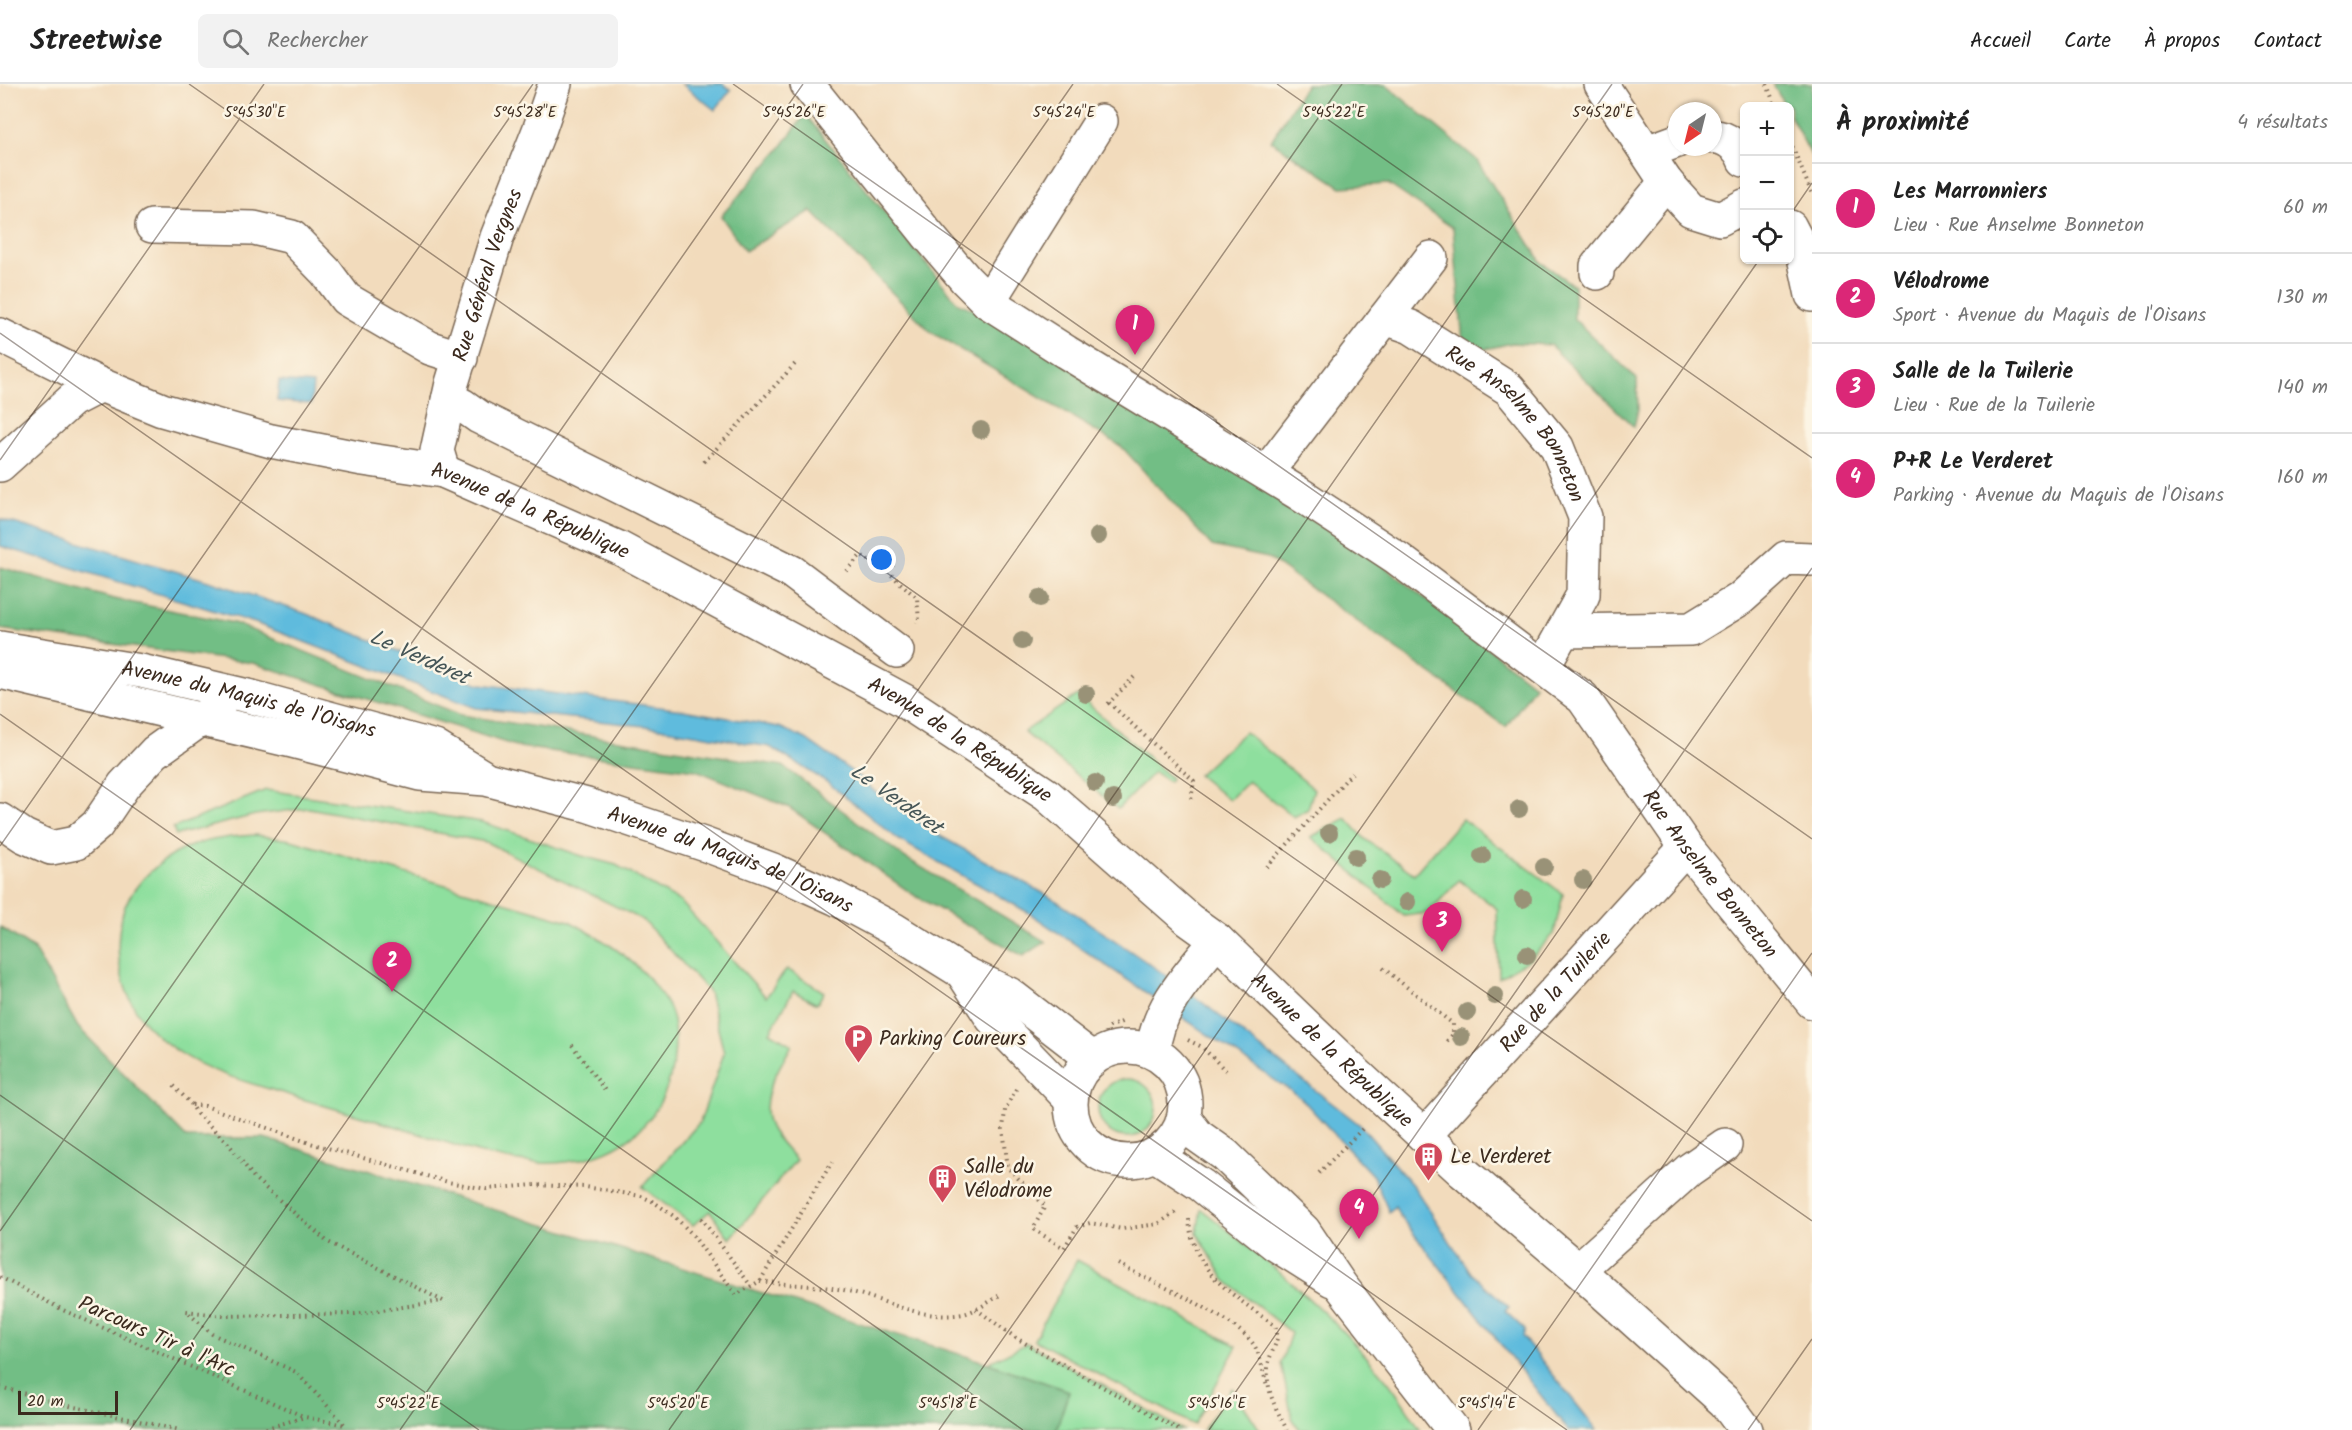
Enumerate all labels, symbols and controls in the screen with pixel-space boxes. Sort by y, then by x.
search box [198,14,618,68]
text: Streetwise [30,19,162,64]
text: Rechercher [267,24,367,59]
icon: search [219,25,252,58]
text: Accueil [1970,25,2031,58]
text: Carte [2064,25,2111,58]
text: À propos [2144,25,2220,58]
text: Contact [2253,25,2322,58]
text: 5°45'30"E [224,101,287,125]
text: 5°45'28"E [493,101,558,125]
text: 5°45'26"E [763,101,826,125]
text: 5°45'24"E [1033,101,1096,125]
text: 5°45'22"E [1303,101,1367,125]
text: 5°45'20"E [1572,101,1635,125]
north arrow [1668,102,1722,156]
map controls [1740,102,1794,264]
button: + [1740,102,1794,156]
text: À proximité [1836,102,1968,144]
text: 4 résultats [2237,107,2328,139]
button: − [1740,156,1794,210]
text: Les Marronniers [1893,175,2047,210]
street label: Rue Général Vergnes [445,184,532,366]
text: 1 [1852,192,1859,224]
text: 60 m [2283,192,2328,224]
button: locate [1740,210,1794,264]
text: Lieu · Rue Anselme Bonneton [1893,210,2144,242]
text: Vélodrome [1893,265,1989,300]
text: 2 [1850,282,1861,314]
text: 130 m [2276,282,2328,314]
text: Sport · Avenue du Maquis de l'Oisans [1893,300,2206,332]
pin: 1 [1116,306,1154,355]
street label: Rue Anselme Bonneton [1438,338,1593,508]
text: Salle de la Tuilerie [1893,355,2073,390]
text: 3 [1850,372,1861,404]
text: 140 m [2277,372,2328,404]
text: Lieu · Rue de la Tuilerie [1893,390,2095,422]
text: P+R Le Verderet [1893,445,2053,480]
street label: Avenue de la République [429,454,636,569]
text: 4 [1850,462,1861,494]
text: 160 m [2277,462,2328,494]
text: Parking · Avenue du Maquis de l'Oisans [1893,480,2224,512]
your location [867,545,896,574]
water label: Le Verderet [363,621,478,697]
street label: Avenue du Maquis de l'Oisans [119,653,379,748]
street label: Avenue de la République [861,669,1059,812]
water label: Le Verderet [842,755,952,847]
street label: Rue Anselme Bonneton [1633,783,1785,966]
street label: Avenue du Maquis de l'Oisans [603,798,859,923]
pin: 3 [1422,902,1462,952]
street label: Rue de la Tuilerie [1492,924,1621,1061]
pin: 2 [372,942,412,992]
street label: Avenue de la République [1242,965,1421,1137]
parking icon: Parking Coureurs [842,1022,874,1064]
place label: Parking Coureurs [879,1023,1026,1056]
building icon: Le Verderet [1413,1140,1445,1182]
place label: Le Verderet [1450,1141,1552,1174]
place label: Salle du Vélodrome [964,1151,1053,1208]
building icon: Salle du Vélodrome [927,1162,959,1204]
pin: 4 [1340,1190,1378,1239]
street label: Parcours Tir à l'Arc [73,1288,240,1387]
scale bar [18,1388,118,1416]
text: 20 m [27,1389,63,1414]
text: 5°45'22"E [377,1392,441,1416]
text: 5°45'20"E [647,1392,710,1416]
text: 5°45'18"E [918,1392,979,1416]
text: 5°45'16"E [1188,1392,1247,1416]
text: 5°45'14"E [1458,1392,1517,1416]

